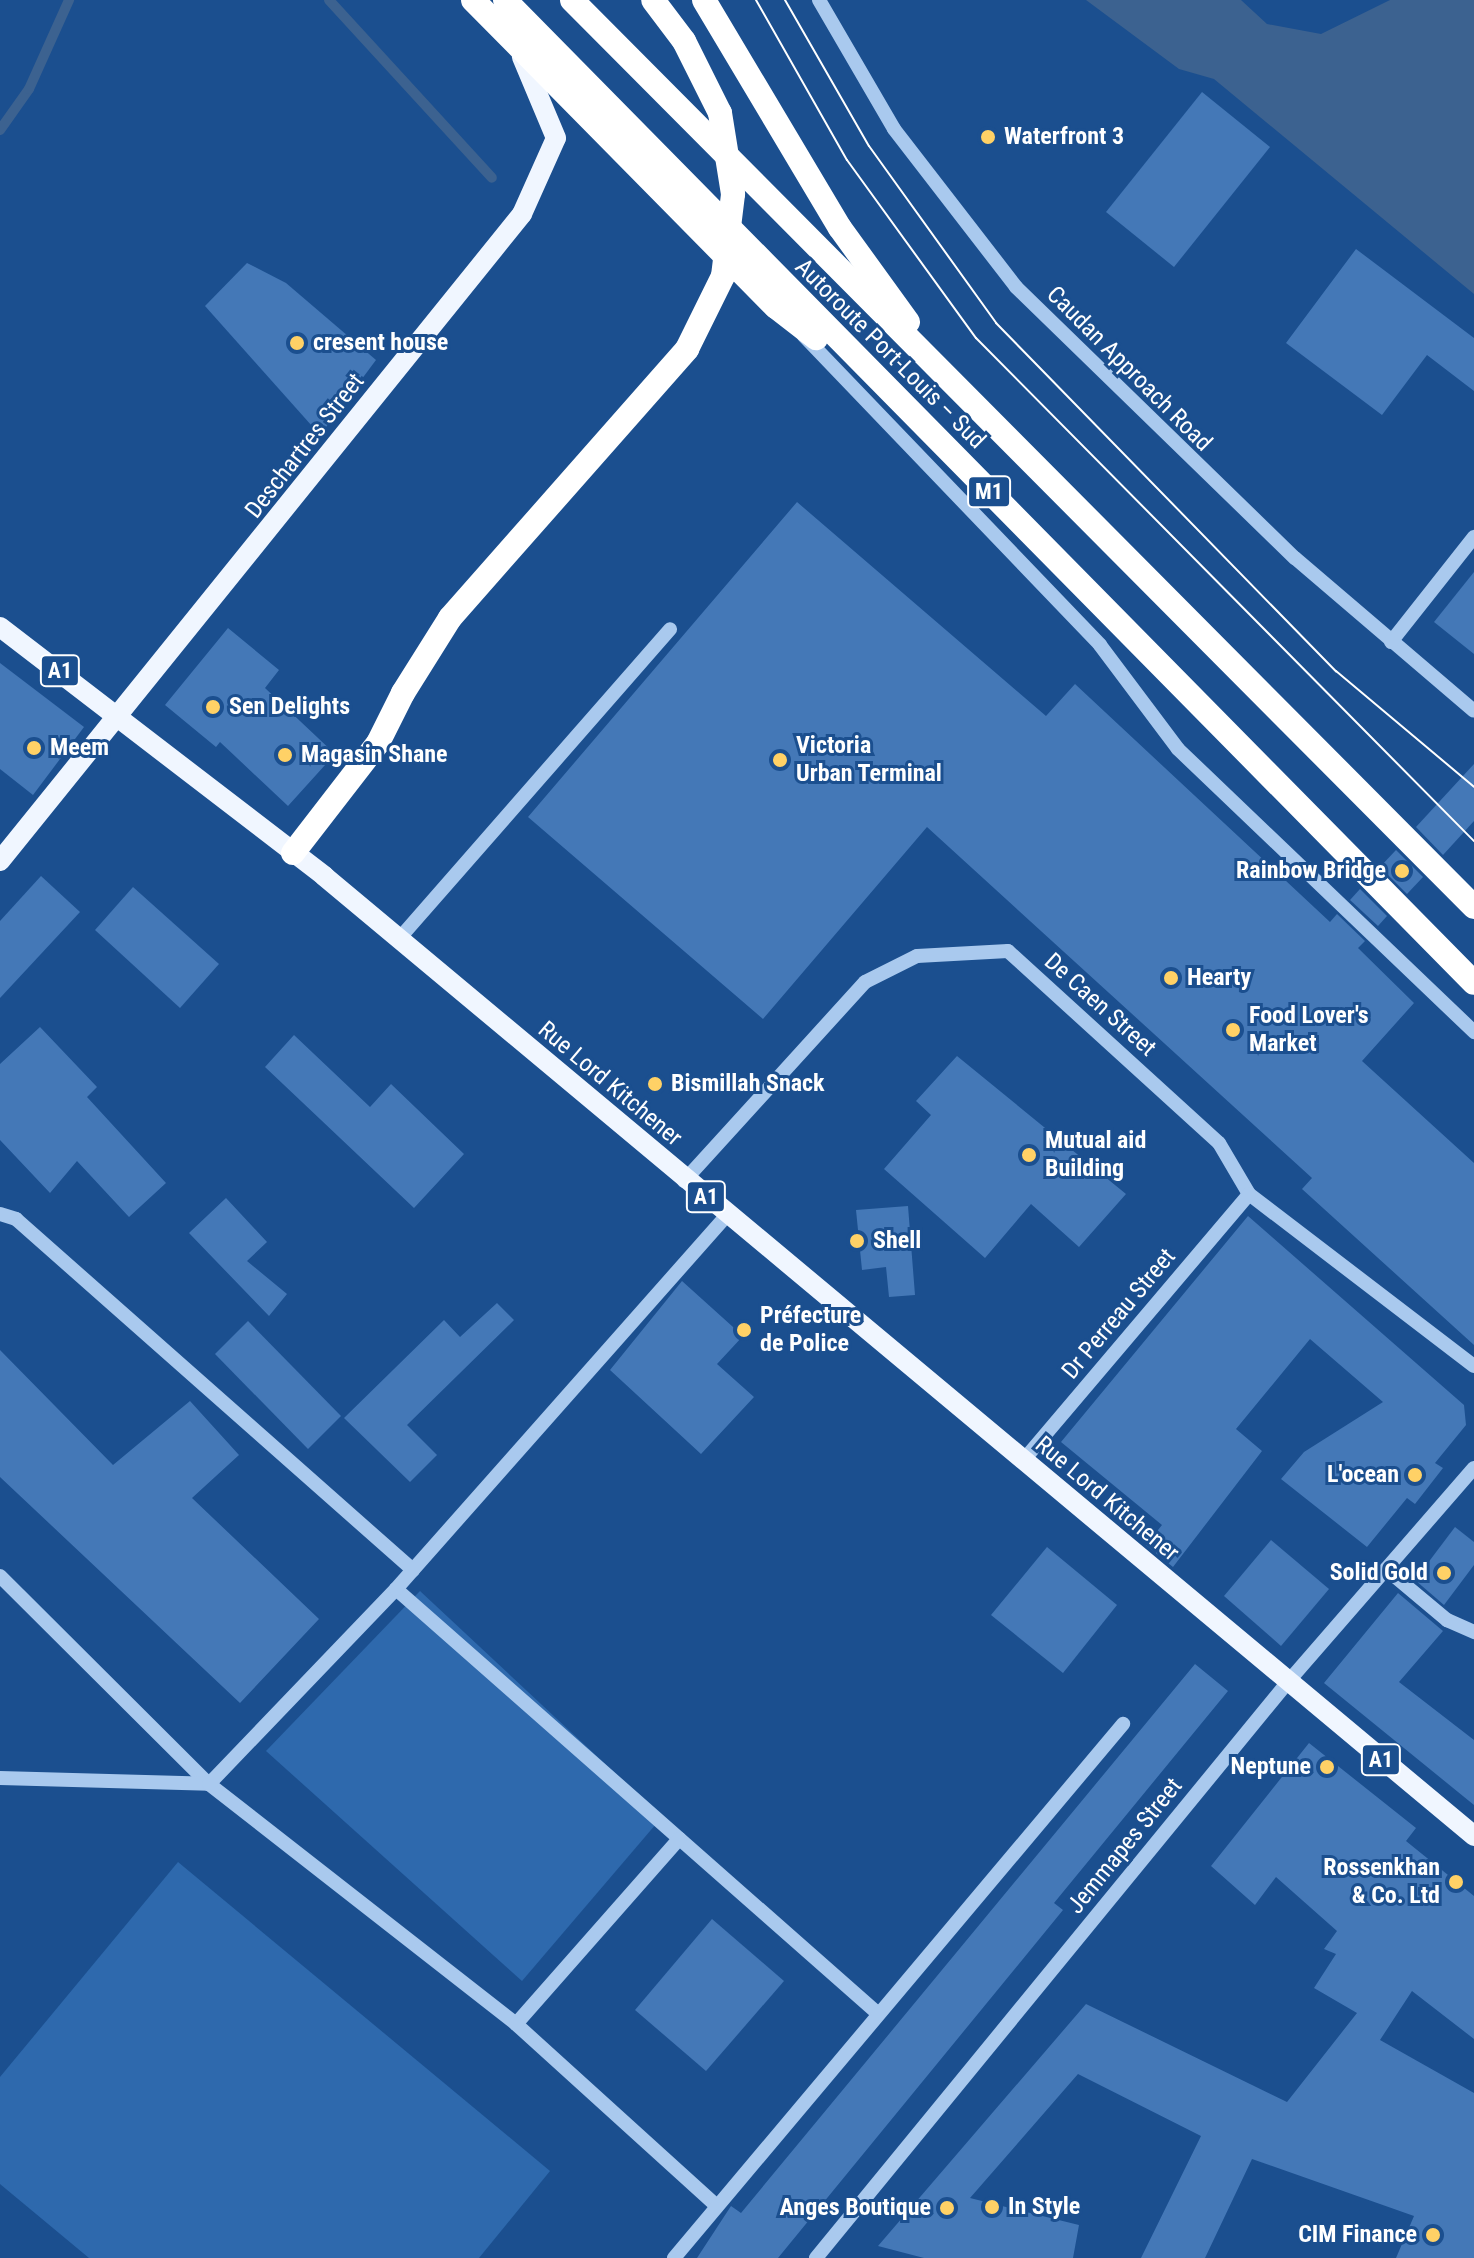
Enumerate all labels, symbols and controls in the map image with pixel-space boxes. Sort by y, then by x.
place label: Waterfront 3 [1004,123,1124,151]
marker: Waterfront 3 [979,128,997,146]
street label: Autoroute Port-Louis – Sud [789,253,991,455]
street label: Caudan Approach Road [1040,280,1218,458]
place label: cresent house [313,329,448,357]
marker: cresent house [288,334,306,352]
street label: Deschartres Street [239,368,371,524]
road number: M1 [967,474,1011,510]
road number: A1 [38,653,82,689]
place label: Sen Delights [229,693,350,721]
marker: Sen Delights [204,698,222,716]
place label: Victoria Urban Terminal [796,732,943,788]
place label: Meem [50,734,109,762]
marker: Meem [25,739,43,757]
place label: Magasin Shane [301,741,448,769]
marker: Magasin Shane [276,746,294,764]
marker: Victoria Urban Terminal [771,751,789,769]
place label: Rainbow Bridge [1236,857,1386,885]
marker: Rainbow Bridge [1393,862,1411,880]
street label: De Caen Street [1038,947,1162,1063]
place label: Hearty [1187,964,1251,992]
marker: Hearty [1162,969,1180,987]
place label: Food Lover's Market [1249,1002,1369,1058]
street label: Rue Lord Kitchener [532,1015,688,1153]
marker: Food Lover's Market [1224,1021,1242,1039]
place label: Bismillah Snack [671,1070,825,1098]
marker: Bismillah Snack [646,1075,664,1093]
place label: Mutual aid Building [1045,1127,1146,1183]
marker: Mutual aid Building [1020,1146,1038,1164]
road number: A1 [684,1179,728,1215]
place label: Shell [873,1227,921,1255]
marker: Shell [848,1232,866,1250]
street label: Dr Perreau Street [1056,1243,1182,1385]
place label: Préfecture de Police [760,1302,861,1358]
marker: Préfecture de Police [735,1321,753,1339]
street label: Rue Lord Kitchener [1029,1430,1185,1568]
place label: L'ocean [1327,1461,1399,1489]
marker: L'ocean [1406,1466,1424,1484]
place label: Solid Gold [1330,1559,1428,1587]
marker: Solid Gold [1435,1564,1453,1582]
road number: A1 [1359,1742,1403,1778]
place label: Neptune [1230,1753,1311,1781]
marker: Neptune [1318,1758,1336,1776]
street label: Jemmapes Street [1061,1772,1189,1920]
place label: Rossenkhan & Co. Ltd [1323,1854,1440,1910]
marker: Rossenkhan & Co. Ltd [1447,1873,1465,1891]
place label: In Style [1008,2193,1080,2221]
place label: Anges Boutique [780,2194,931,2222]
marker: In Style [983,2198,1001,2216]
marker: Anges Boutique [938,2199,956,2217]
place label: CIM Finance [1298,2221,1417,2249]
marker: CIM Finance [1424,2226,1442,2244]

